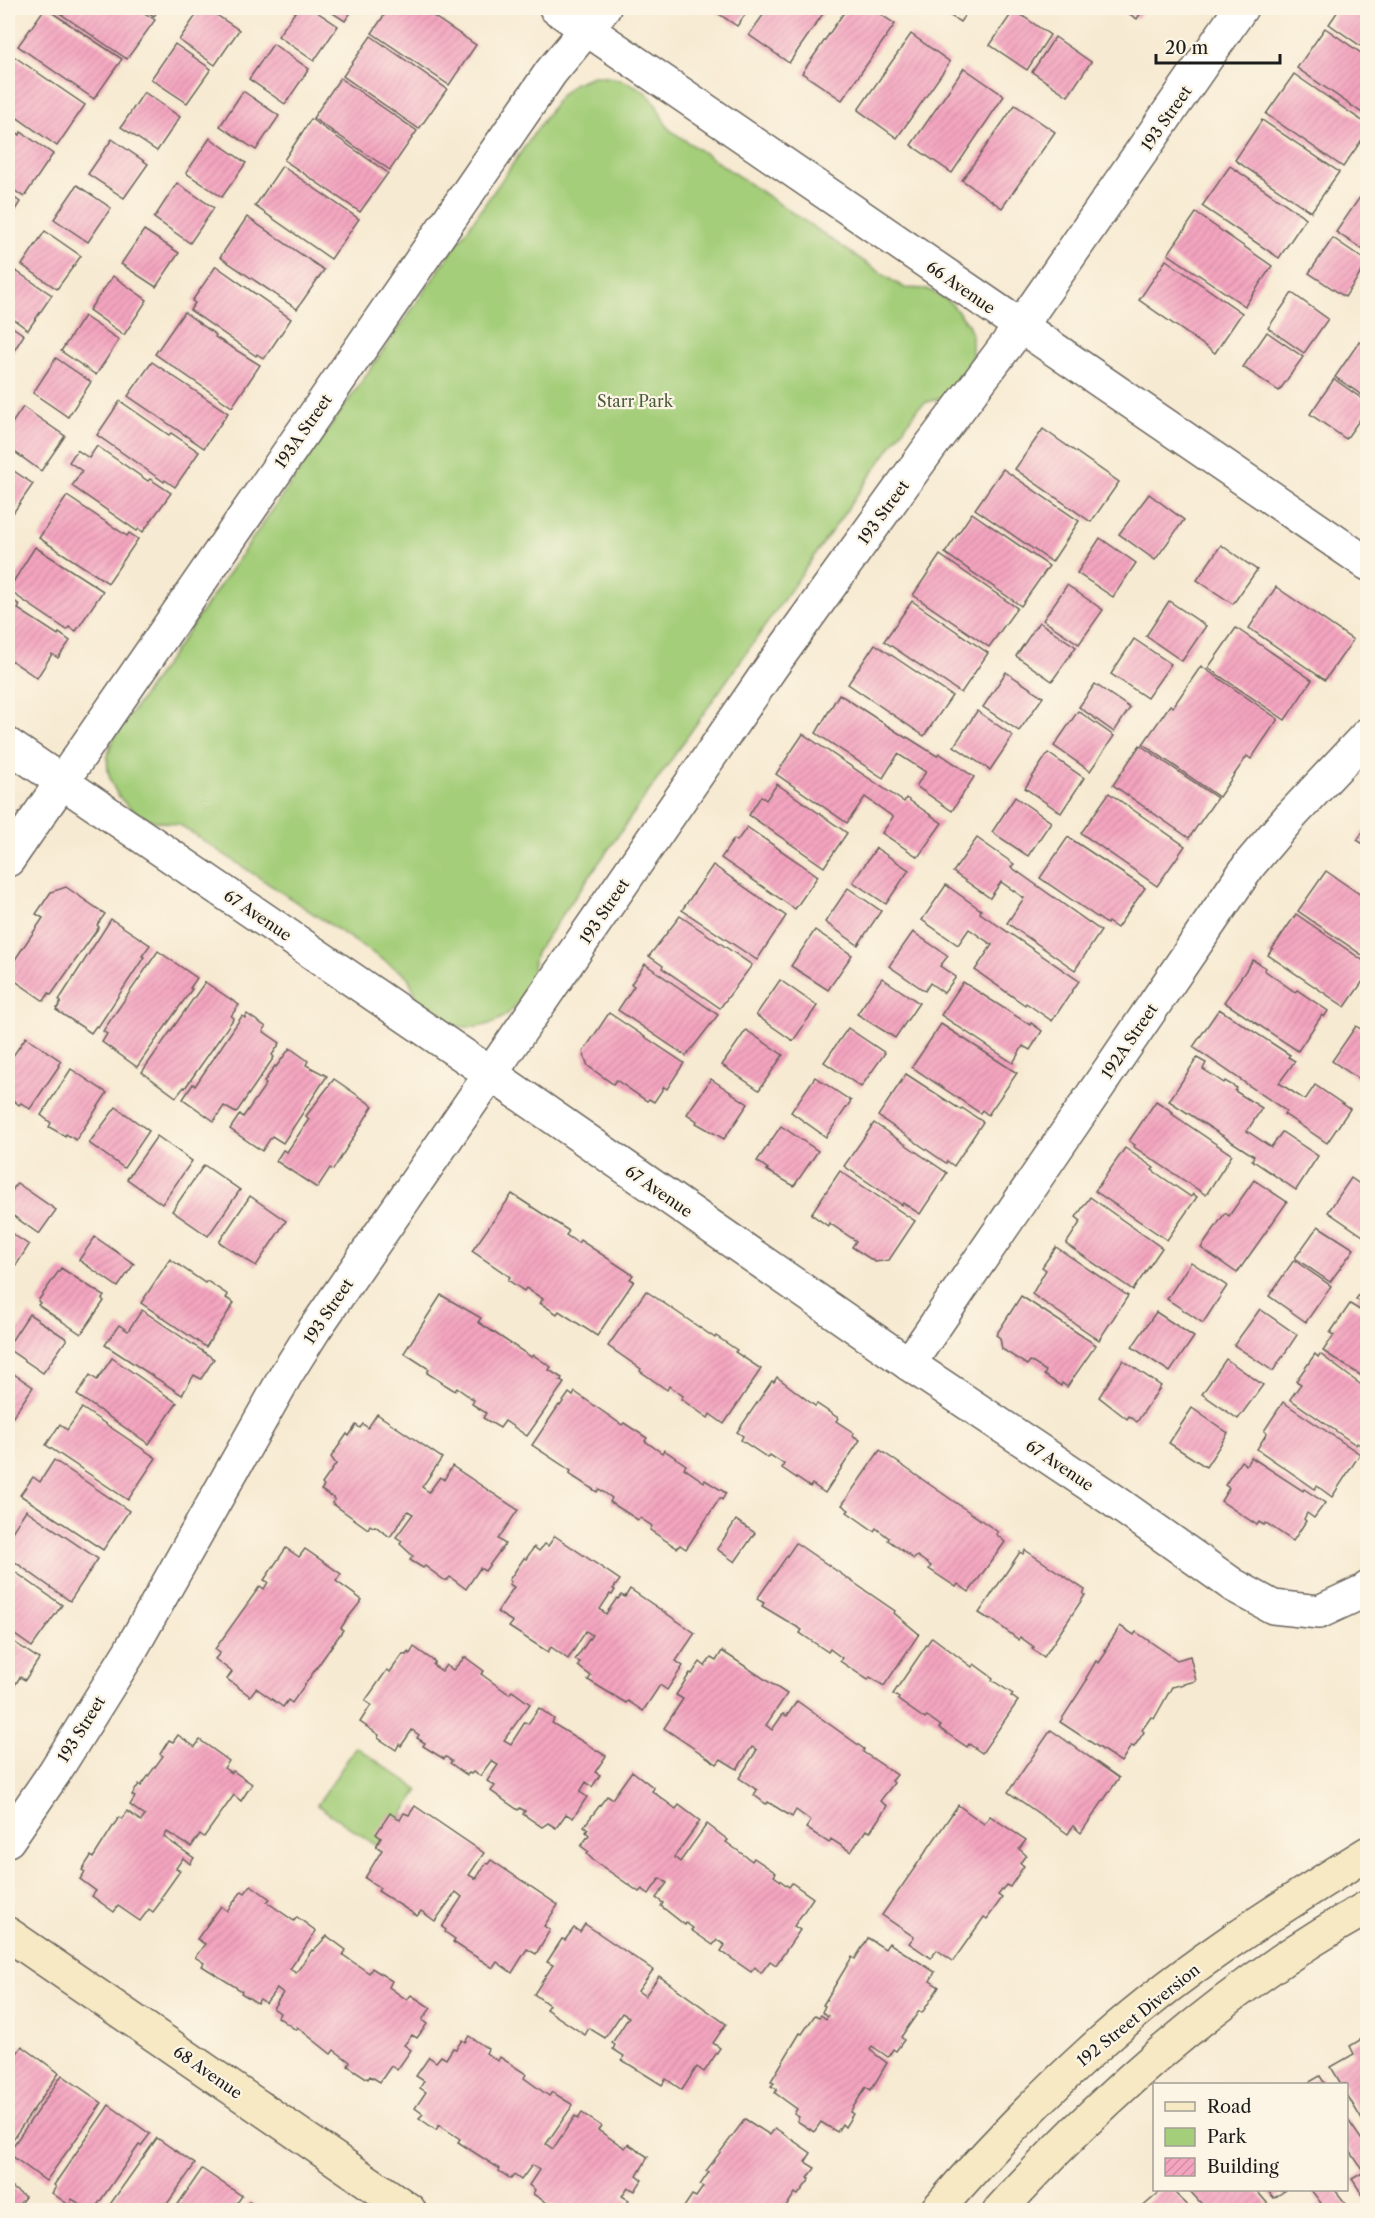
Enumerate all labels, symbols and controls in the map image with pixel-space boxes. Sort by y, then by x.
scale bar [1156,27,1280,65]
text: 20 m [1165,37,1209,59]
street label: 193 Street [1136,81,1196,154]
street label: 66 Avenue [923,256,999,318]
street label: 193A Street [270,390,336,472]
park label: Starr Park [597,391,674,411]
street label: 193 Street [853,476,913,548]
street label: 193 Street [575,874,633,947]
street label: 67 Avenue [220,885,296,945]
street label: 192A Street [1097,999,1162,1082]
street label: 67 Avenue [622,1161,697,1221]
street label: 193 Street [299,1274,357,1347]
street label: 67 Avenue [1022,1435,1098,1495]
street label: 193 Street [53,1692,109,1766]
street label: 192 Street Diversion [1072,1959,1204,2071]
street label: 68 Avenue [170,2041,246,2103]
legend [1153,2083,1348,2191]
text: Road [1207,2096,1252,2118]
text: Park [1207,2126,1248,2148]
text: Building [1207,2156,1279,2178]

